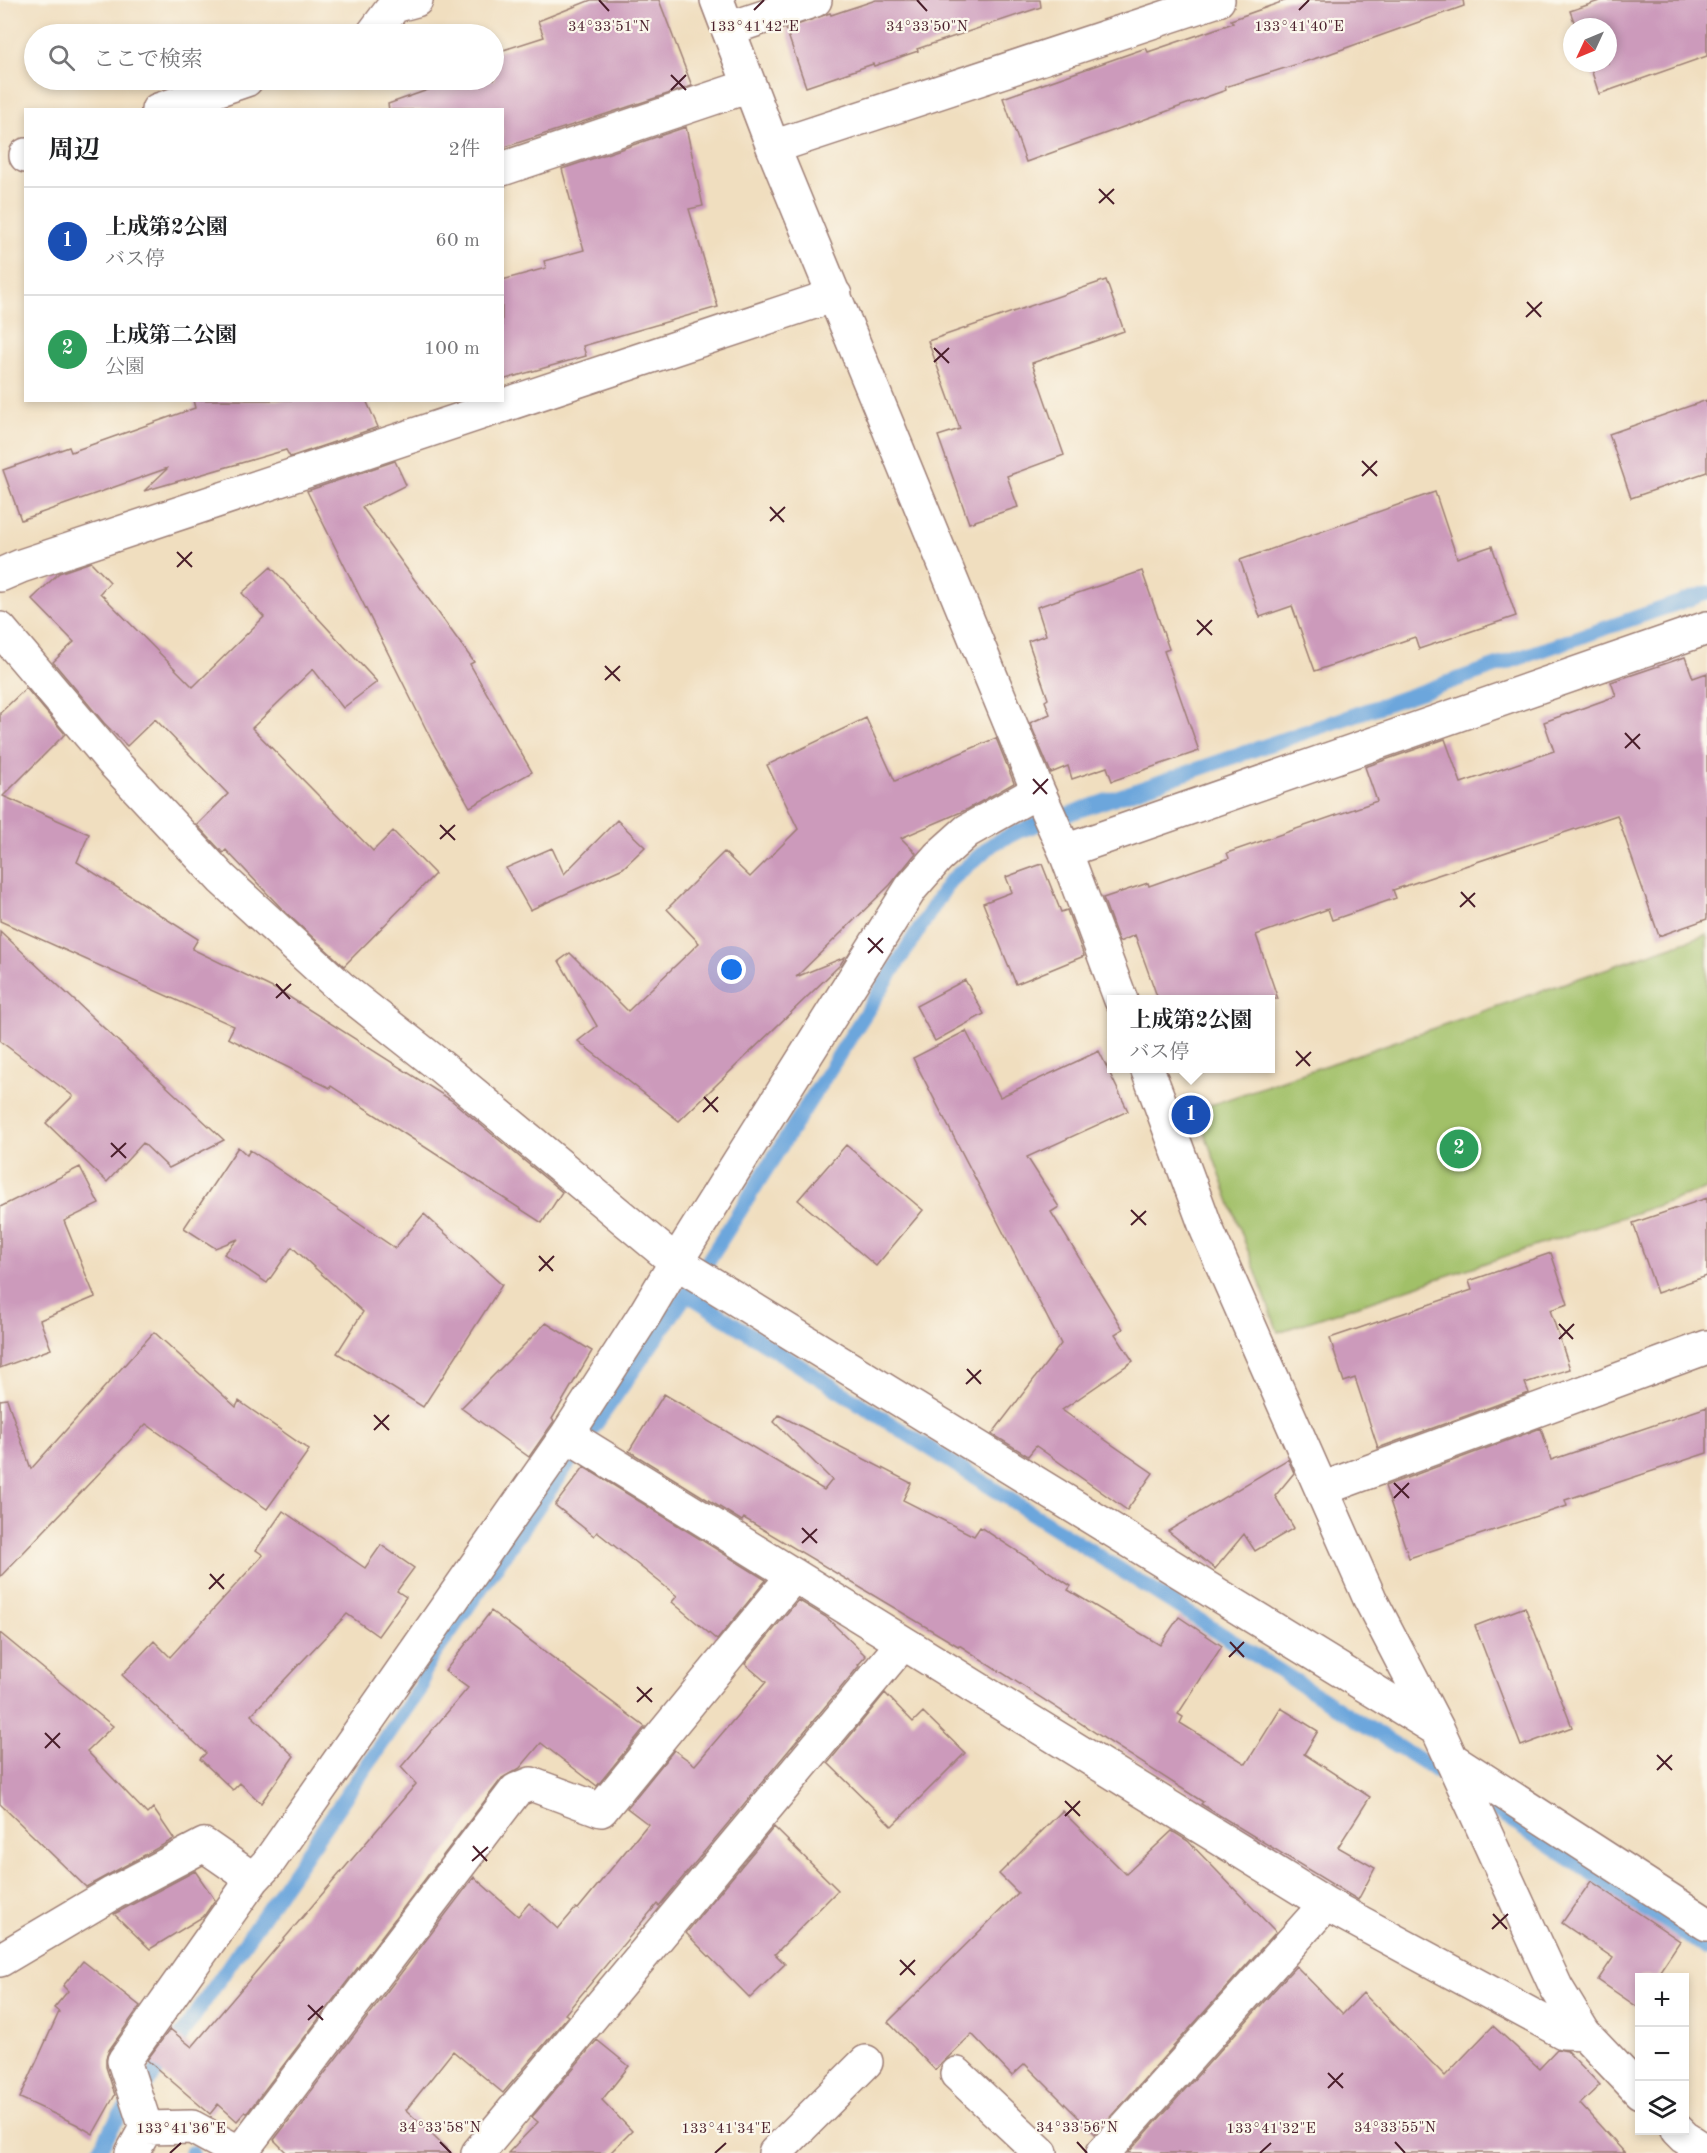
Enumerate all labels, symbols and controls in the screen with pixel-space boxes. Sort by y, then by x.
north arrow [1563,18,1617,72]
text: 34°33'51"N [568,20,650,35]
text: 133°41'42"E [709,20,799,35]
text: 34°33'50"N [886,20,968,35]
text: 133°41'40"E [1254,20,1344,35]
search box [24,24,504,90]
icon: search [45,41,78,74]
text: ここで検索 [93,49,203,71]
text: 周辺 [48,138,100,164]
text: 2件 [448,140,480,160]
text: 上成第2公園 [105,217,228,239]
text: 1 [62,231,73,251]
text: 60 m [435,231,480,251]
text: バス停 [105,250,165,270]
text: 上成第二公園 [105,325,237,347]
text: 2 [62,339,73,359]
text: 100 m [424,339,480,359]
text: 公園 [105,358,145,378]
your location [717,955,746,984]
popup [1107,995,1275,1073]
text: 上成第2公園 [1130,1010,1252,1032]
text: バス停 [1130,1043,1190,1063]
pin: 1 [1172,1092,1210,1138]
pin: 2 [1440,1126,1478,1172]
map controls [1635,1973,1689,2135]
button: + [1635,1973,1689,2027]
button: − [1635,2027,1689,2081]
button: layers [1635,2081,1689,2135]
text: 34°33'58"N [399,2121,481,2136]
text: 34°33'56"N [1036,2121,1118,2136]
text: 34°33'55"N [1354,2121,1436,2136]
text: 133°41'36"E [136,2122,226,2137]
text: 133°41'34"E [681,2122,771,2137]
text: 133°41'32"E [1226,2122,1316,2137]

